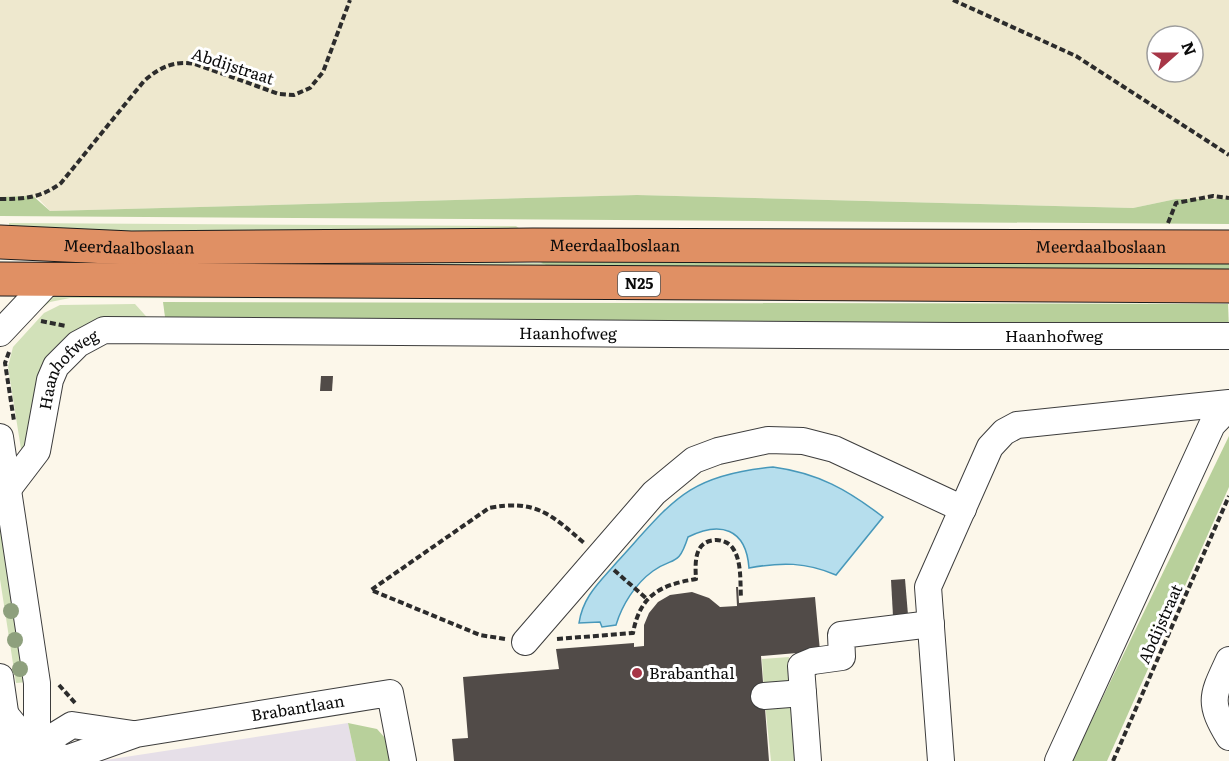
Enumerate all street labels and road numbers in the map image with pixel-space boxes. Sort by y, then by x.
street label: Abdijstraat [189,40,278,90]
street label: Meerdaalboslaan [63,232,195,259]
street label: Meerdaalboslaan [549,232,681,256]
street label: Meerdaalboslaan [1035,233,1167,258]
road number: N25 [618,272,660,296]
street label: Haanhofweg [519,320,617,345]
street label: Haanhofweg [32,322,102,412]
street label: Haanhofweg [1005,323,1103,347]
street label: Abdijstraat [1131,579,1188,667]
street label: Brabantlaan [249,688,346,726]

